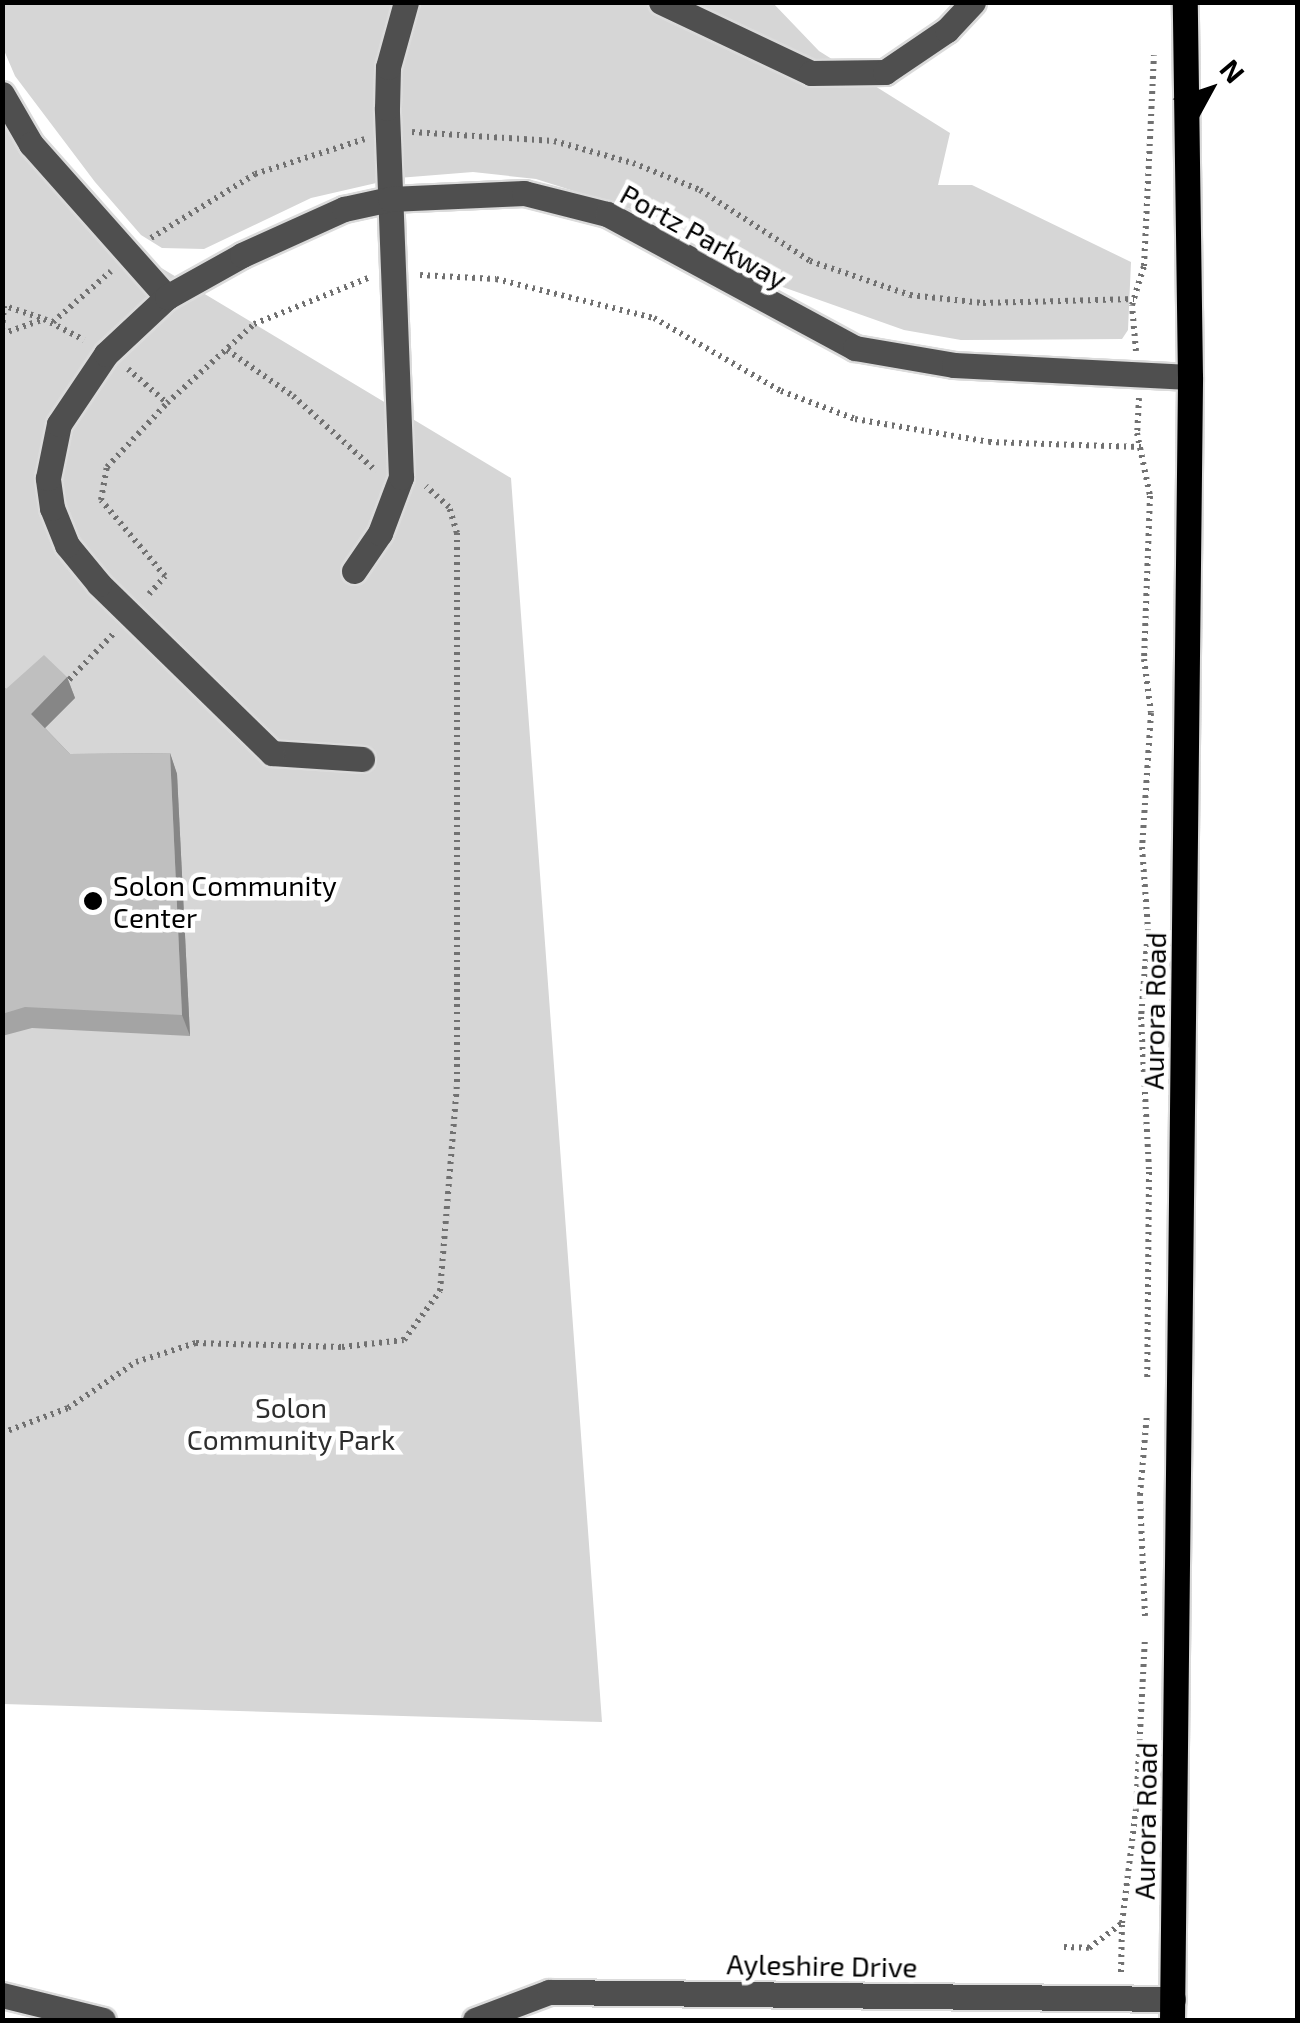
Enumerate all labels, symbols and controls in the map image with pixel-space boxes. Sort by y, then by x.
north arrow [1160,40,1260,140]
text: N [1213,52,1253,89]
street label: Portz Parkway [615,176,793,296]
place label: Solon Community Center [113,868,337,934]
marker: Solon Community Center [82,890,104,912]
street label: Aurora Road [1136,932,1172,1090]
park label: Solon Community Park [186,1390,396,1456]
street label: Aurora Road [1127,1742,1163,1900]
street label: Ayleshire Drive [726,1947,918,1983]

